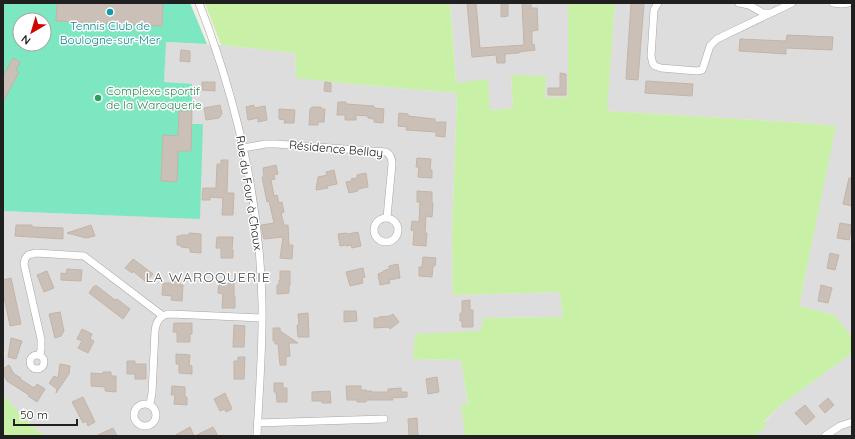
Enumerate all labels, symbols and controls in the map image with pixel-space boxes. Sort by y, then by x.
marker: Tennis Club de Boulogne-sur-Mer [105,7,115,17]
north arrow [12,12,52,52]
place label: Tennis Club de Boulogne-sur-Mer [60,18,161,47]
text: N [18,32,33,48]
place label: Complexe sportif de la Waroquerie [106,83,202,112]
marker: Complexe sportif de la Waroquerie [93,93,103,103]
street label: Rue du Four à Chaux [233,134,266,252]
street label: Résidence Bellay [288,137,384,160]
district label: LA WAROQUERIE [145,268,271,286]
scale bar [14,401,77,427]
text: 50 m [20,407,48,422]

